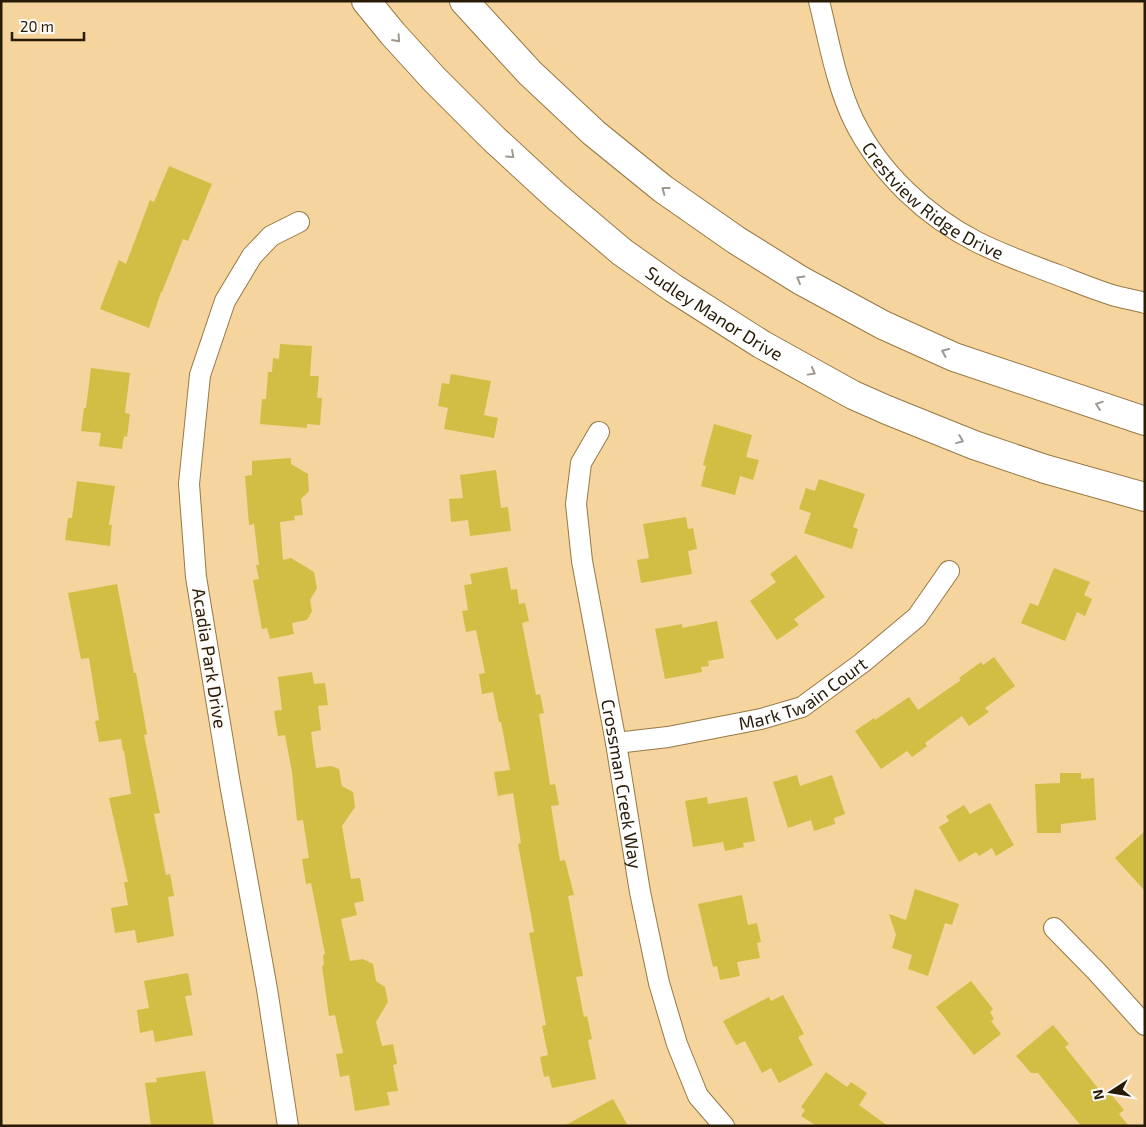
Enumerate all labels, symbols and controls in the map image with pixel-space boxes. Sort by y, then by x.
scale bar [12,10,85,42]
text: 20 m [20,17,54,35]
one-way arrow [391,33,400,42]
street label: Crestview Ridge Drive [858,137,1007,264]
one-way arrow [506,149,515,158]
one-way arrow [661,186,670,196]
street label: Sudley Manor Drive [641,261,787,365]
one-way arrow [796,276,805,286]
one-way arrow [941,348,950,359]
one-way arrow [807,366,816,376]
one-way arrow [1095,401,1103,411]
one-way arrow [955,433,964,444]
street label: Acadia Park Drive [188,586,232,730]
street label: Mark Twain Court [737,652,871,734]
street label: Crossman Creek Way [597,697,647,871]
north arrow [1086,1067,1136,1117]
text: N [1088,1088,1107,1102]

